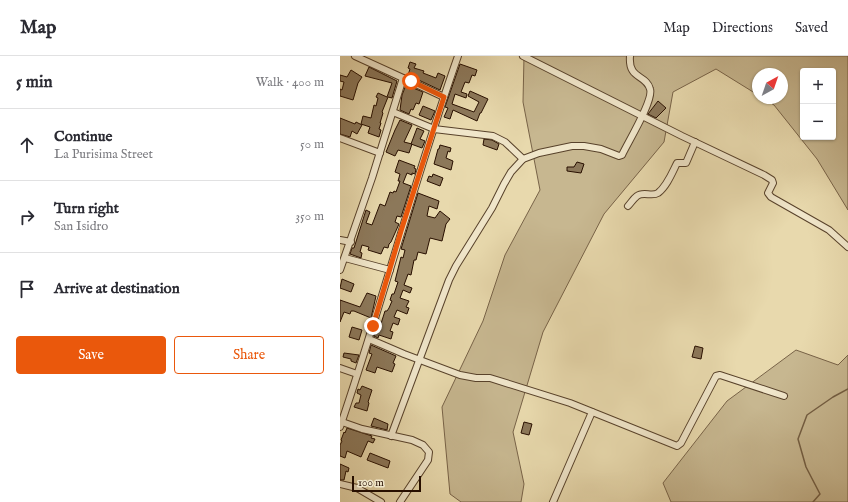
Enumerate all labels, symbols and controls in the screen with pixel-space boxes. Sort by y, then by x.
text: Map [20,16,56,40]
text: Map [663,19,690,37]
text: Directions [712,19,773,37]
text: Saved [795,19,828,37]
north arrow [752,68,788,104]
map controls [800,68,836,140]
button: + [800,68,836,104]
text: 5 min [16,72,53,93]
route start [402,72,420,90]
text: Walk · 400 m [256,74,324,91]
button: − [800,104,836,140]
text: Continue [54,127,112,146]
icon: ahead [16,134,38,156]
text: 50 m [300,136,324,153]
text: La Purisima Street [54,146,153,163]
text: Turn right [54,199,119,218]
icon: right [16,206,38,228]
text: 350 m [295,208,324,225]
text: San Isidro [54,218,108,235]
icon: arrive [16,278,38,300]
text: Arrive at destination [54,279,180,298]
route end [364,317,382,335]
button: Save [16,336,166,374]
button: Share [174,336,324,374]
scale bar [352,474,421,493]
text: 100 m [358,476,384,490]

